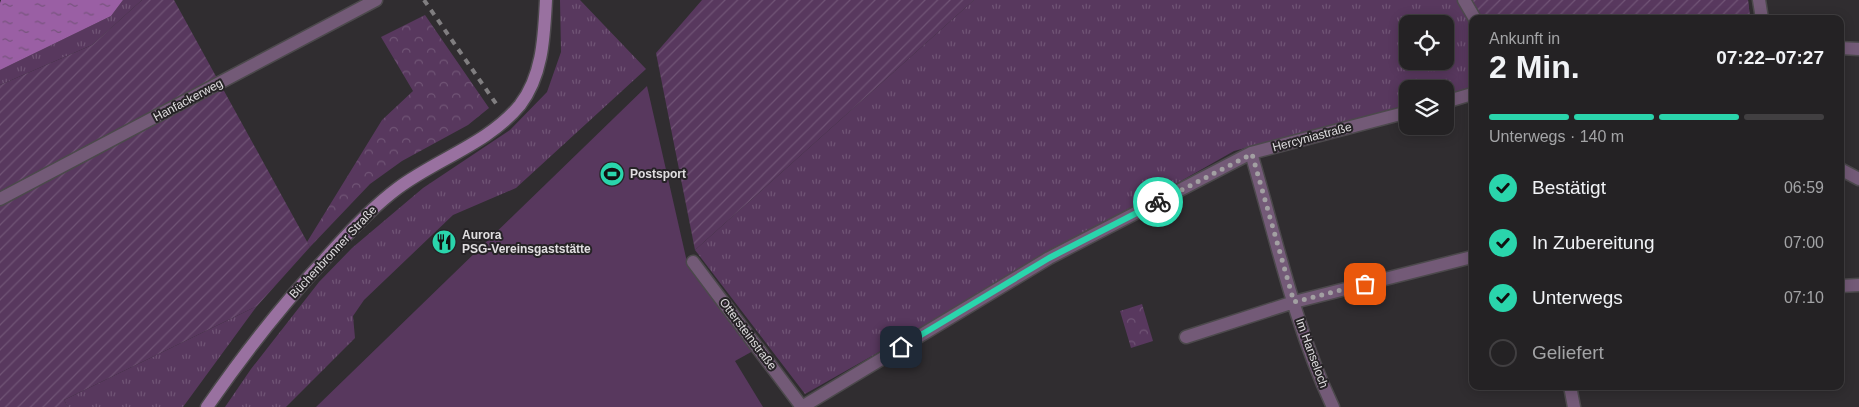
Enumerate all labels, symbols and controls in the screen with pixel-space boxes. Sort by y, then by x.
map controls [1399,15,1454,135]
button: locate [1399,15,1454,70]
text: Ankunft in [1489,30,1560,47]
text: 07:22–07:27 [1716,47,1824,68]
text: 2 Min. [1489,49,1580,85]
street label: Hanfackerweg [151,76,225,124]
button: layers [1399,80,1454,135]
street label: Hercyniastraße [1271,120,1353,154]
text: Unterwegs · 140 m [1489,128,1624,145]
sports icon: Postsport [599,161,625,187]
place label: Postsport [630,167,686,181]
icon: check [1489,174,1517,202]
courier [1133,177,1183,227]
text: Bestätigt [1532,177,1606,198]
text: 06:59 [1784,179,1824,196]
icon: bike [1144,188,1172,216]
street label: Büchenbronner Straße [286,203,380,301]
place label: Aurora PSG-Vereinsgaststätte [462,228,591,256]
restaurant icon: Aurora PSG-Vereinsgaststätte [431,229,457,255]
icon: check [1489,229,1517,257]
text: In Zubereitung [1532,232,1655,253]
text: 07:00 [1784,234,1824,251]
pin [1344,263,1386,305]
icon: bag [1351,270,1379,298]
icon: check [1489,284,1517,312]
text: Unterwegs [1532,287,1623,308]
text: 07:10 [1784,289,1824,306]
street label: Ottersteinstraße [717,295,780,373]
street label: Im Hanseloch [1293,316,1331,390]
pin [880,326,922,368]
icon: home [887,333,915,361]
text: Geliefert [1532,342,1604,363]

